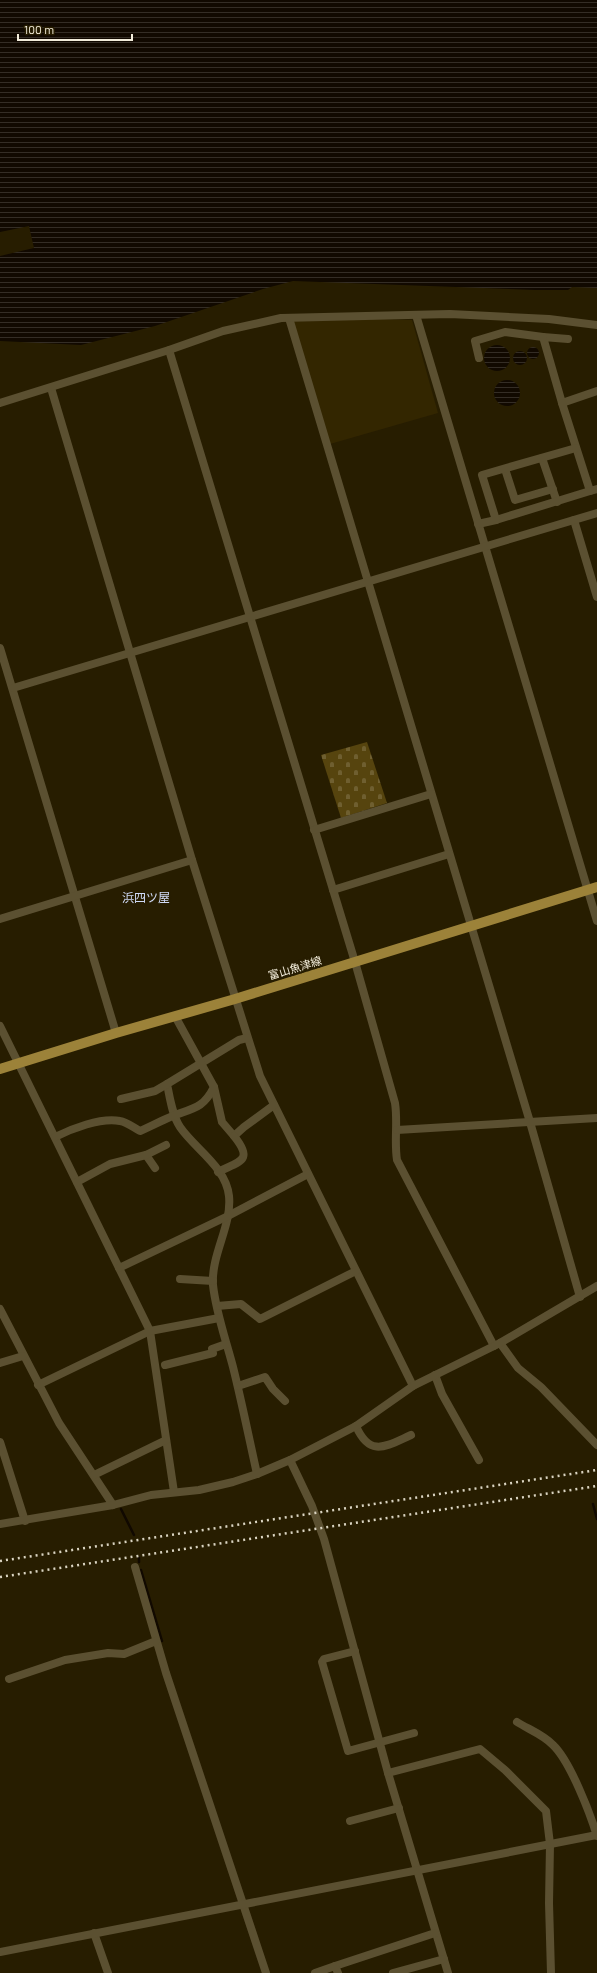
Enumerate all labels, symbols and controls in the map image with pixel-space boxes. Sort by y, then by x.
scale bar [18,16,132,42]
text: 100 m [24,22,54,36]
district label: 浜四ツ屋 [122,890,170,904]
street label: 富山魚津線 [267,953,323,982]

